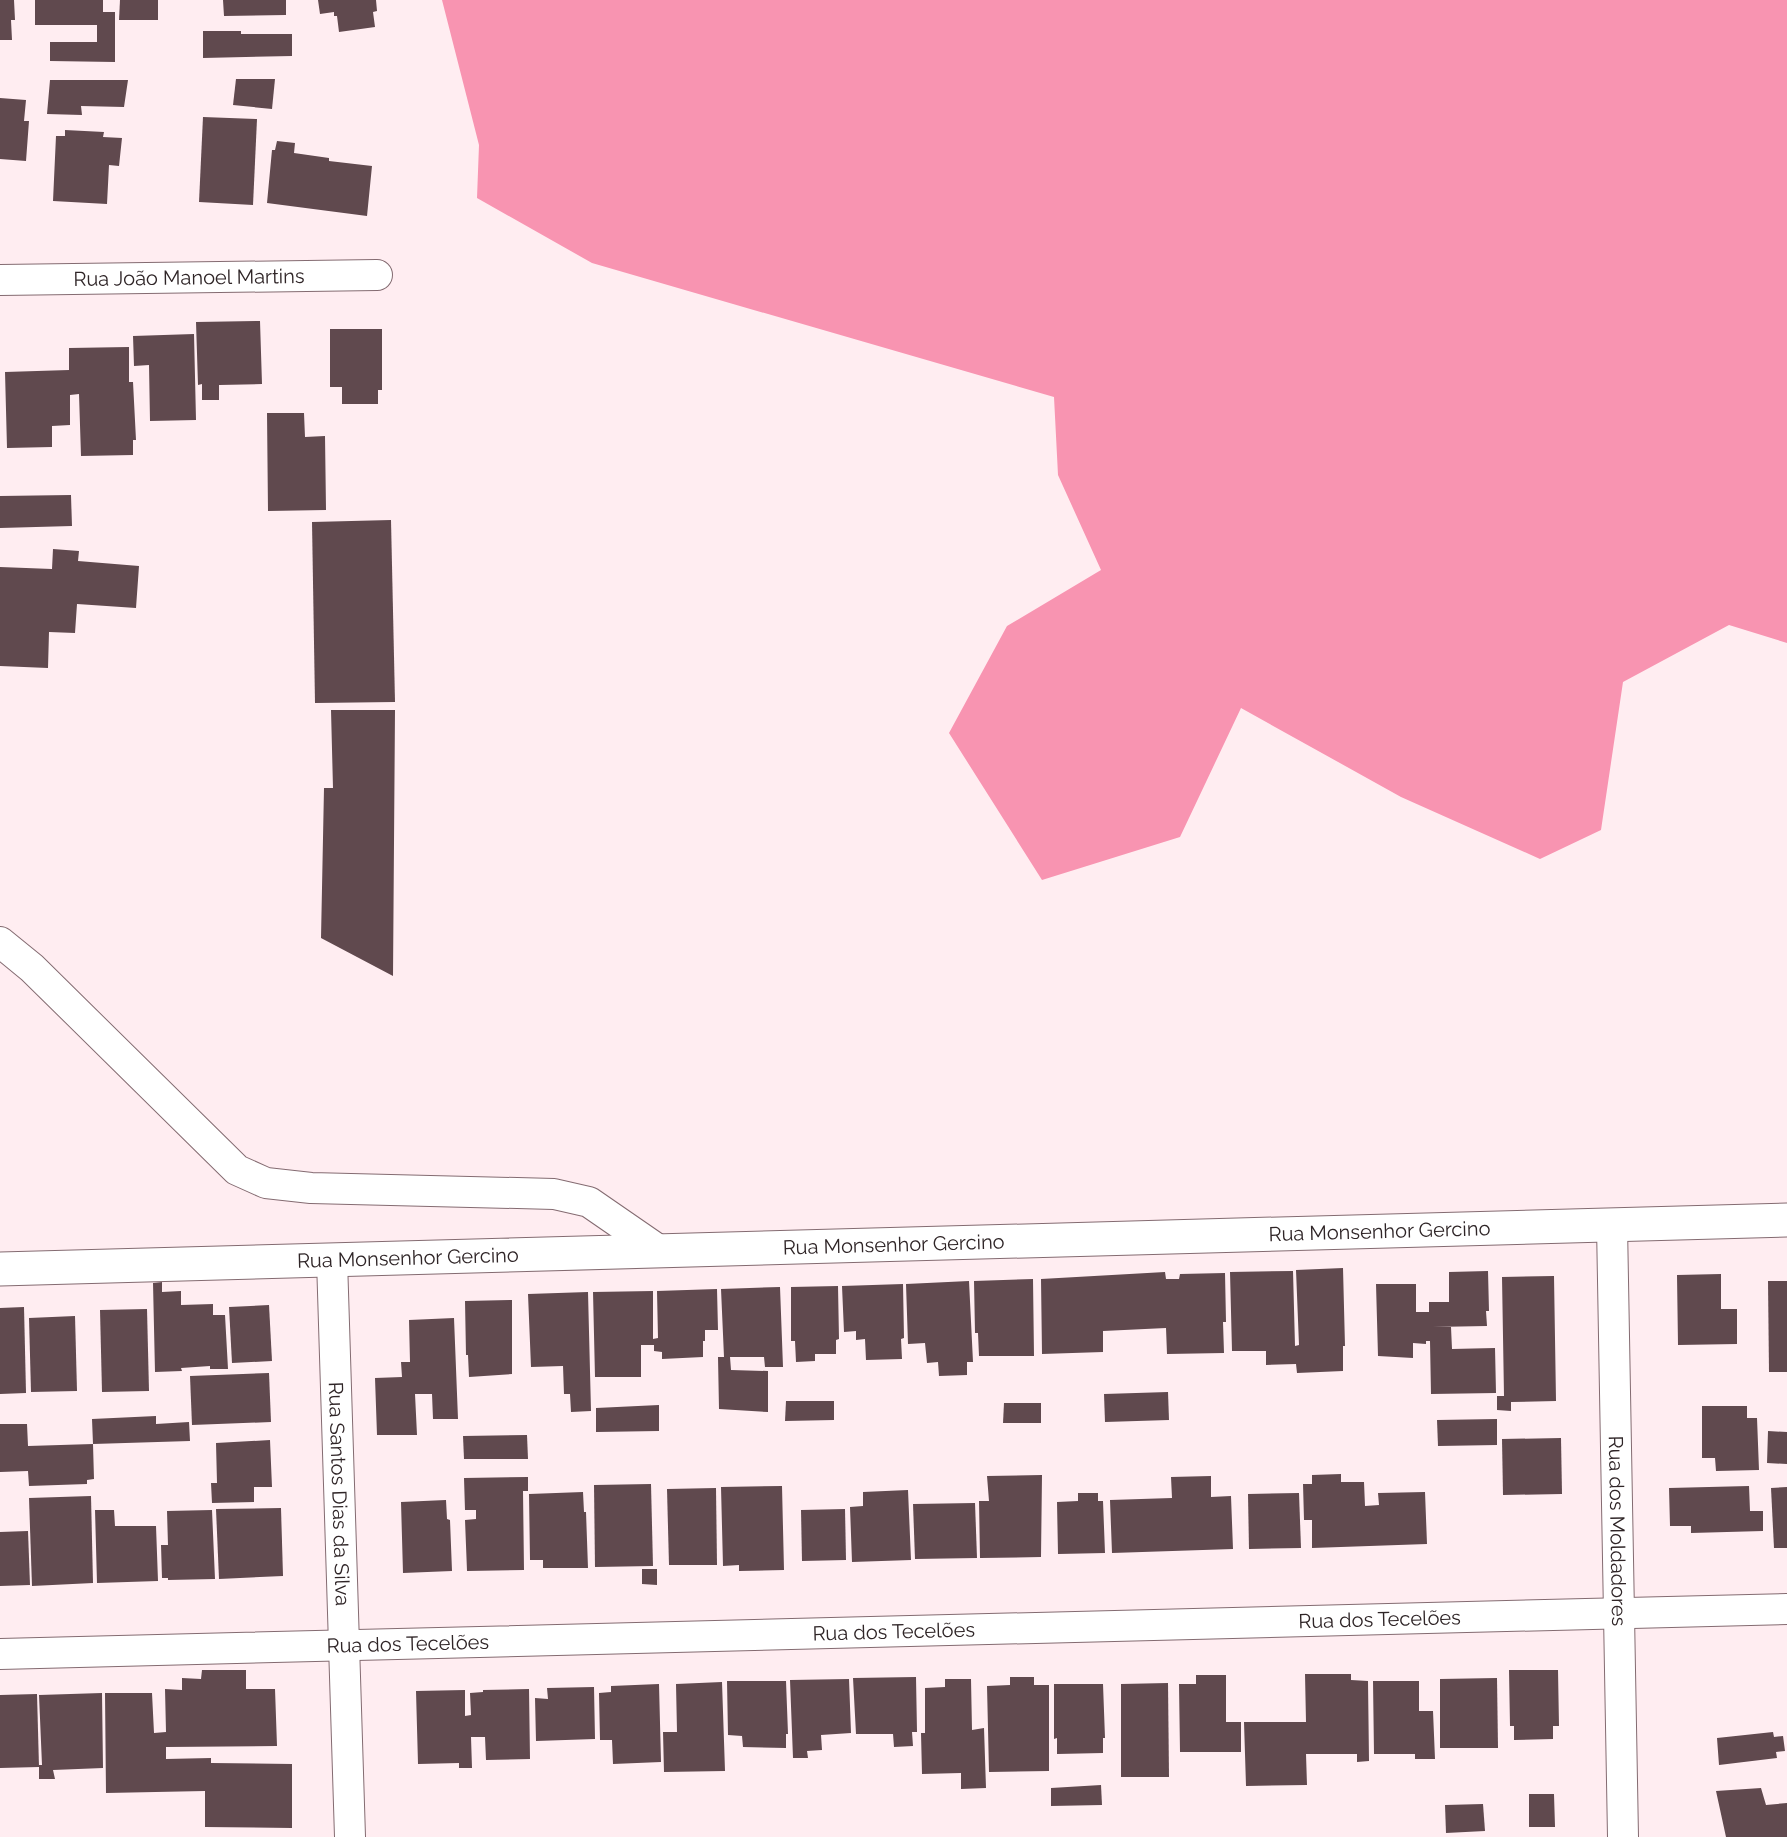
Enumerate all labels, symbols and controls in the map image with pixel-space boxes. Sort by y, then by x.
street label: Rua João Manoel Martins [73,264,305,291]
street label: Rua Monsenhor Gercino [1268,1216,1491,1246]
street label: Rua Monsenhor Gercino [782,1229,1005,1260]
street label: Rua Monsenhor Gercino [297,1243,519,1273]
street label: Rua Santos Dias da Silva [324,1381,355,1606]
street label: Rua dos Moldadores [1604,1435,1631,1626]
street label: Rua dos Tecelões [1298,1605,1461,1633]
street label: Rua dos Tecelões [812,1617,975,1646]
street label: Rua dos Tecelões [326,1630,489,1658]

